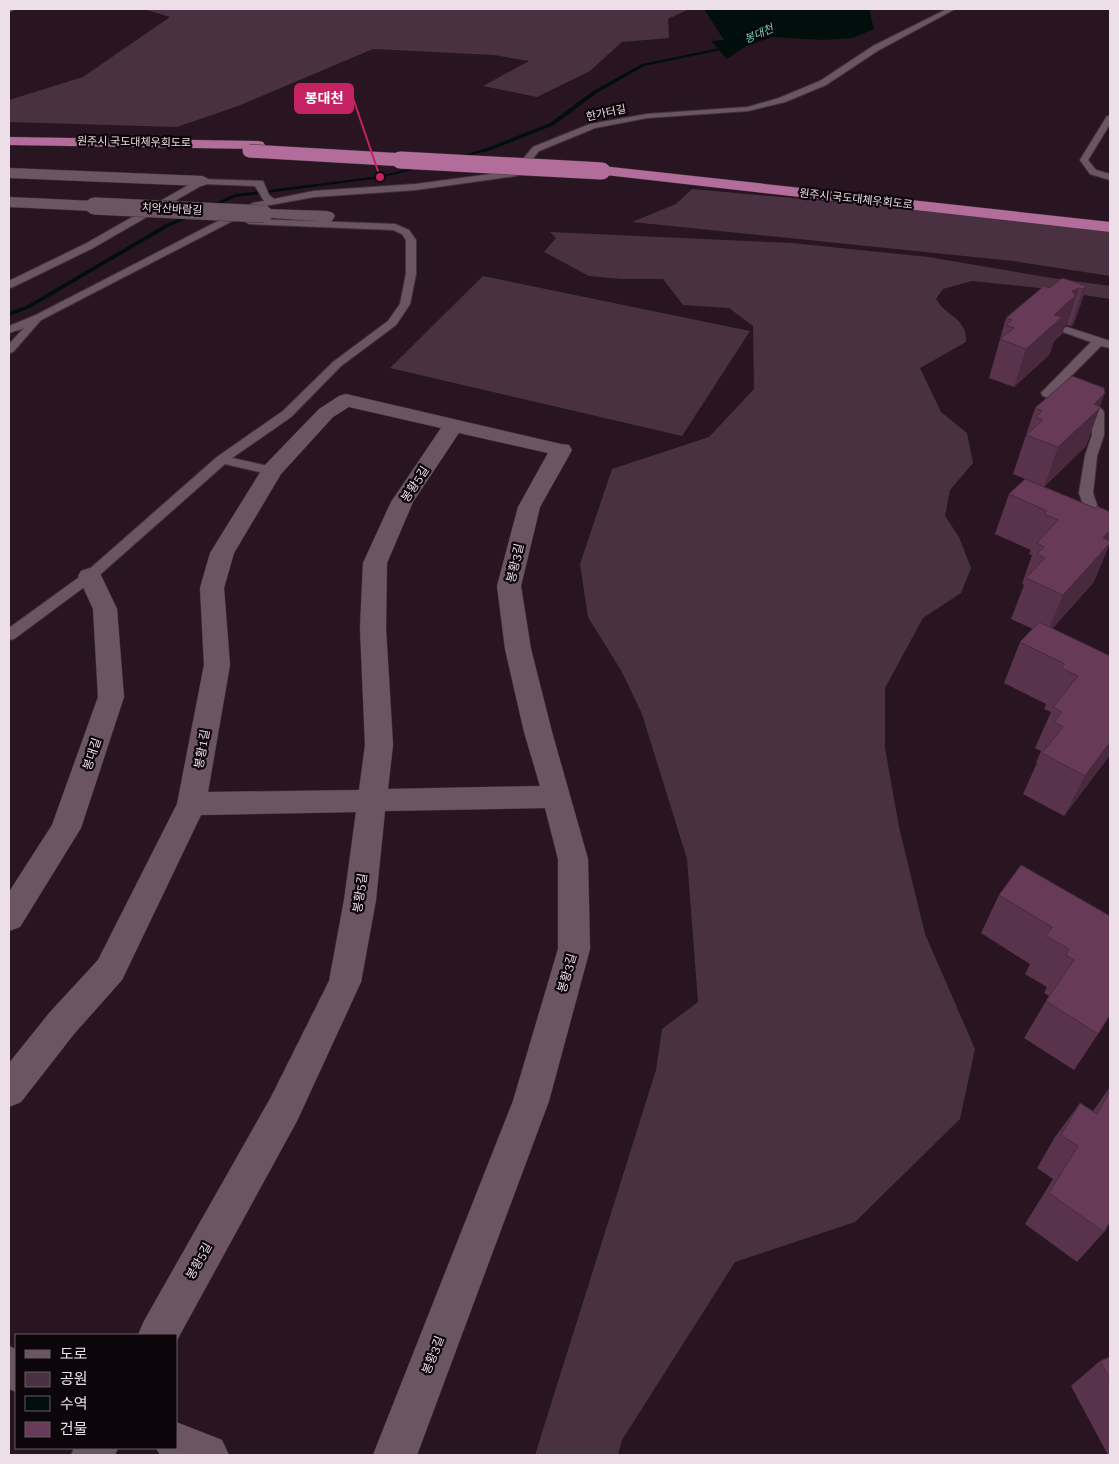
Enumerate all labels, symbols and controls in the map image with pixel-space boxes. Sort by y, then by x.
water label: 봉대천 [742,21,777,46]
callout: 봉대천 [295,84,353,113]
text: 봉대천 [305,90,343,106]
street label: 한가터길 [585,102,627,124]
street label: 원주시 국도대체우회도로 [77,135,191,149]
street label: 원주시 국도대체우회도로 [799,187,913,211]
street label: 치악산바람길 [141,201,203,217]
street label: 봉황5길 [398,463,432,505]
street label: 봉황3길 [504,542,526,584]
street label: 봉황1길 [192,728,212,770]
street label: 봉대길 [80,736,104,772]
street label: 봉황5길 [350,872,370,914]
street label: 봉황3길 [555,952,579,994]
street label: 봉황5길 [183,1240,215,1282]
legend [15,1334,178,1449]
street label: 봉황3길 [419,1334,447,1376]
text: 도로 [60,1345,88,1363]
text: 공원 [60,1370,88,1388]
text: 수역 [60,1395,88,1413]
text: 건물 [60,1420,88,1438]

